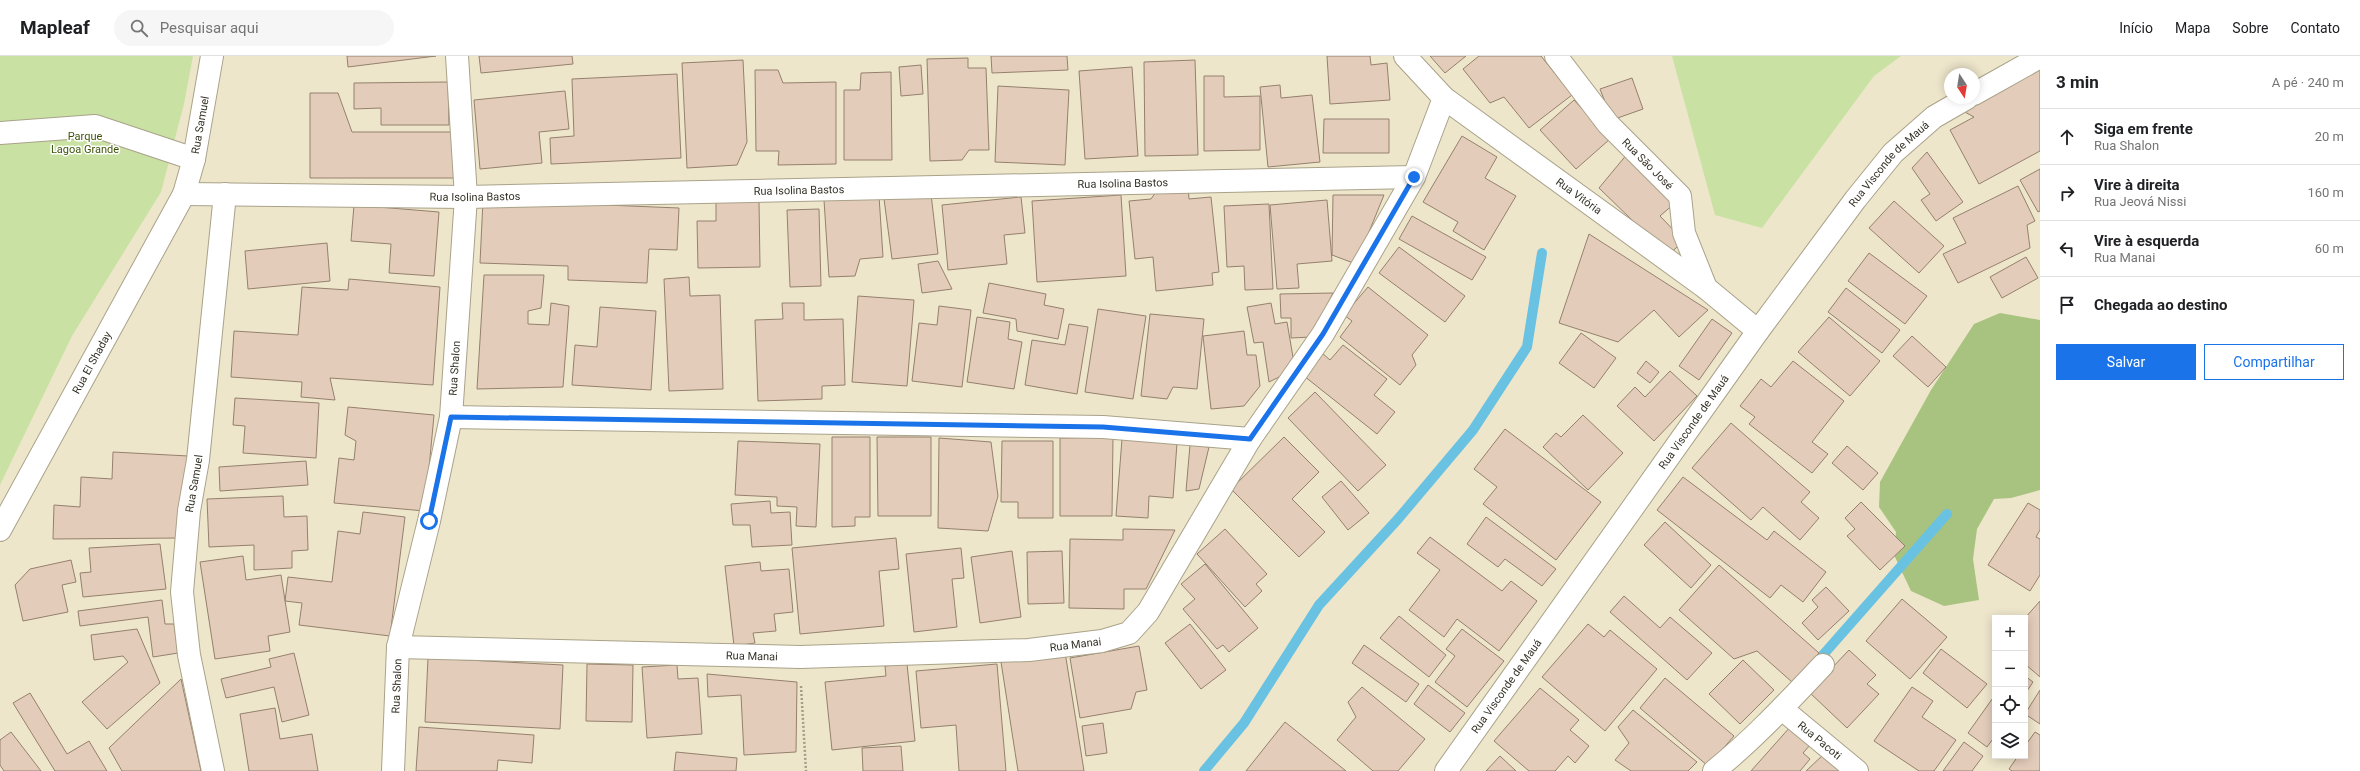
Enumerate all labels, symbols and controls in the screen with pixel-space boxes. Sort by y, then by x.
search box [114,10,394,46]
text: Mapleaf [20,16,90,39]
icon: search [128,17,150,39]
text: Pesquisar aqui [160,19,259,37]
text: Início [2119,20,2153,36]
text: Mapa [2175,20,2210,36]
text: Sobre [2232,20,2269,36]
text: Contato [2291,20,2340,36]
north arrow [1944,68,1980,104]
text: 3 min [2056,72,2099,92]
text: A pé · 240 m [2272,75,2344,90]
street label: Rua Samuel [189,95,211,155]
street label: Rua Visconde de Mauá [1846,118,1931,209]
text: Siga em frente [2094,120,2193,138]
icon: ahead [2056,126,2078,148]
text: 20 m [2315,129,2344,144]
park label: Parque Lagoa Grande [51,130,119,156]
street label: Rua São José [1620,136,1676,192]
text: Rua Shalon [2094,138,2159,153]
route end [1405,168,1423,186]
street label: Rua Vitória [1553,175,1604,217]
street label: Rua Isolina Bastos [1077,176,1169,191]
text: Vire à direita [2094,176,2180,194]
icon: right [2056,182,2078,204]
street label: Rua Isolina Bastos [753,183,845,197]
text: 160 m [2307,185,2344,200]
street label: Rua Isolina Bastos [430,189,521,204]
text: Rua Jeová Nissi [2094,194,2186,209]
text: Vire à esquerda [2094,232,2199,250]
icon: left [2056,238,2078,260]
text: 60 m [2315,241,2344,256]
text: Rua Manai [2094,250,2155,265]
icon: arrive [2056,294,2078,316]
text: Chegada ao destino [2094,296,2228,314]
street label: Rua El Shaday [69,328,114,396]
street label: Rua Shalon [446,340,463,396]
button: Salvar [2056,344,2196,380]
button: Compartilhar [2204,344,2344,380]
street label: Rua Visconde de Mauá [1656,372,1731,471]
street label: Rua Samuel [182,454,205,513]
route start [420,512,438,530]
map controls [1992,615,2028,759]
button: + [1992,615,2028,651]
street label: Rua Manai [1049,635,1102,654]
street label: Rua Visconde de Mauá [1468,637,1544,736]
street label: Rua Manai [726,649,778,663]
button: − [1992,651,2028,687]
street label: Rua Shalon [389,658,404,714]
button: locate [1992,687,2028,723]
street label: Rua Pacoti [1795,718,1844,762]
button: layers [1992,723,2028,759]

